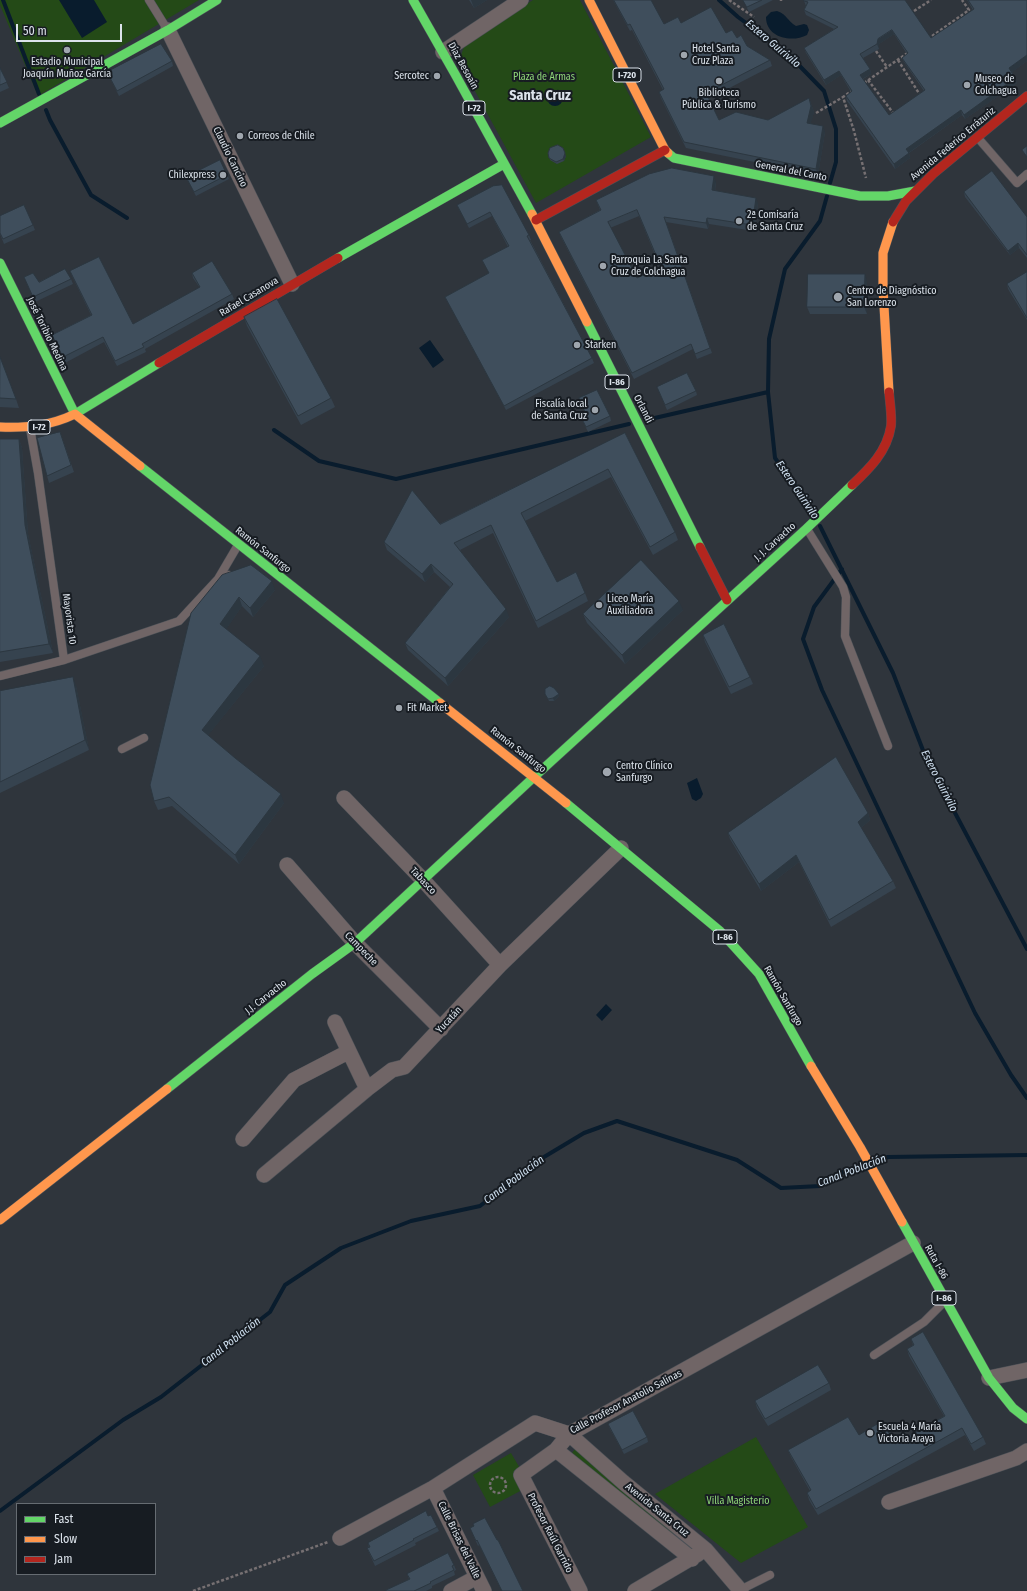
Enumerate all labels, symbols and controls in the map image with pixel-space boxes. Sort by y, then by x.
scale bar [18,16,124,42]
water label: Estero Guirivilo [743,17,803,71]
text: 50 m [23,24,47,38]
street label: Díaz Besoaín [445,40,481,92]
place label: Hotel Santa Cruz Plaza [692,43,740,66]
marker: Estadio Municipal Joaquín Muñoz García [62,45,72,55]
marker: Hotel Santa Cruz Plaza [679,50,689,60]
place label: Estadio Municipal Joaquín Muñoz García [23,56,111,80]
road number: I-720 [613,68,641,82]
place label: Sercotec [394,70,429,82]
marker: Sercotec [432,71,442,81]
park label: Plaza de Armas [513,71,575,83]
place label: Museo de Colchagua [975,73,1017,96]
marker: Biblioteca Pública & Turismo [714,76,724,86]
marker: Museo de Colchagua [962,80,972,90]
place label: Biblioteca Pública & Turismo [682,87,756,110]
district label: Santa Cruz [509,88,571,104]
road number: I-72 [463,101,485,115]
street label: Avenida Federico Errázuriz [908,105,998,183]
street label: Claudio Cancino [210,125,250,189]
place label: Correos de Chile [248,130,315,142]
marker: Correos de Chile [235,131,245,141]
street label: General del Canto [754,158,828,184]
place label: Chilexpress [169,169,215,181]
marker: Chilexpress [218,170,228,180]
place label: 2ª Comisaría de Santa Cruz [747,209,803,232]
marker: 2ª Comisaría de Santa Cruz [734,216,744,226]
place label: Parroquia La Santa Cruz de Colchagua [611,254,688,278]
marker: Parroquia La Santa Cruz de Colchagua [598,261,608,271]
street label: Rafael Casanova [217,275,281,319]
place label: Centro de Diagnóstico San Lorenzo [847,285,937,308]
marker: Centro de Diagnóstico San Lorenzo [832,291,844,303]
street label: José Toribio Medina [24,295,70,373]
place label: Starken [585,339,616,351]
marker: Starken [572,340,582,350]
road number: I-86 [605,375,629,389]
street label: Orlandi [631,393,655,425]
place label: Fiscalía local de Santa Cruz [531,398,587,422]
marker: Fiscalía local de Santa Cruz [590,405,600,415]
road number: I-72 [28,420,50,434]
water label: Estero Guirivilo [773,458,821,522]
street label: J. J. Carvacho [752,520,798,564]
street label: Ramón Sanfurgo [233,525,293,575]
street label: Mayorista 10 [59,593,79,645]
place label: Liceo María Auxiliadora [607,593,654,616]
marker: Liceo María Auxiliadora [594,600,604,610]
place label: Fit Market [407,702,447,714]
marker: Fit Market [394,703,404,713]
street label: Ramón Sanfurgo [488,725,548,775]
water label: Estero Guirivilo [918,748,960,814]
place label: Centro Clínico Sanfurgo [616,760,672,784]
marker: Centro Clínico Sanfurgo [601,766,613,778]
street label: Tabasco [407,865,439,897]
street label: Campeche [342,930,380,968]
road number: I-86 [713,930,737,944]
street label: Ramón Sanfurgo [761,964,805,1028]
street label: J.J. Carvacho [243,977,289,1017]
street label: Yucatán [434,1004,464,1036]
water label: Canal Población [816,1152,888,1190]
water label: Canal Población [481,1153,547,1207]
street label: Ruta I-86 [922,1243,950,1281]
road number: I-86 [932,1291,956,1305]
water label: Canal Población [198,1315,264,1369]
street label: Calle Profesor Anatolio Salinas [568,1367,684,1437]
place label: Escuela 4 María Victoria Araya [878,1421,941,1444]
marker: Escuela 4 María Victoria Araya [865,1428,875,1438]
street label: Avenida Santa Cruz [623,1481,691,1539]
street label: Profesor Raúl Garrido [525,1491,575,1575]
park label: Villa Magisterio [707,1495,769,1507]
street label: Calle Brisas del Valle [435,1499,483,1581]
legend [16,1503,156,1575]
text: Fast [54,1512,73,1526]
text: Slow [54,1532,77,1546]
text: Jam [54,1552,72,1566]

